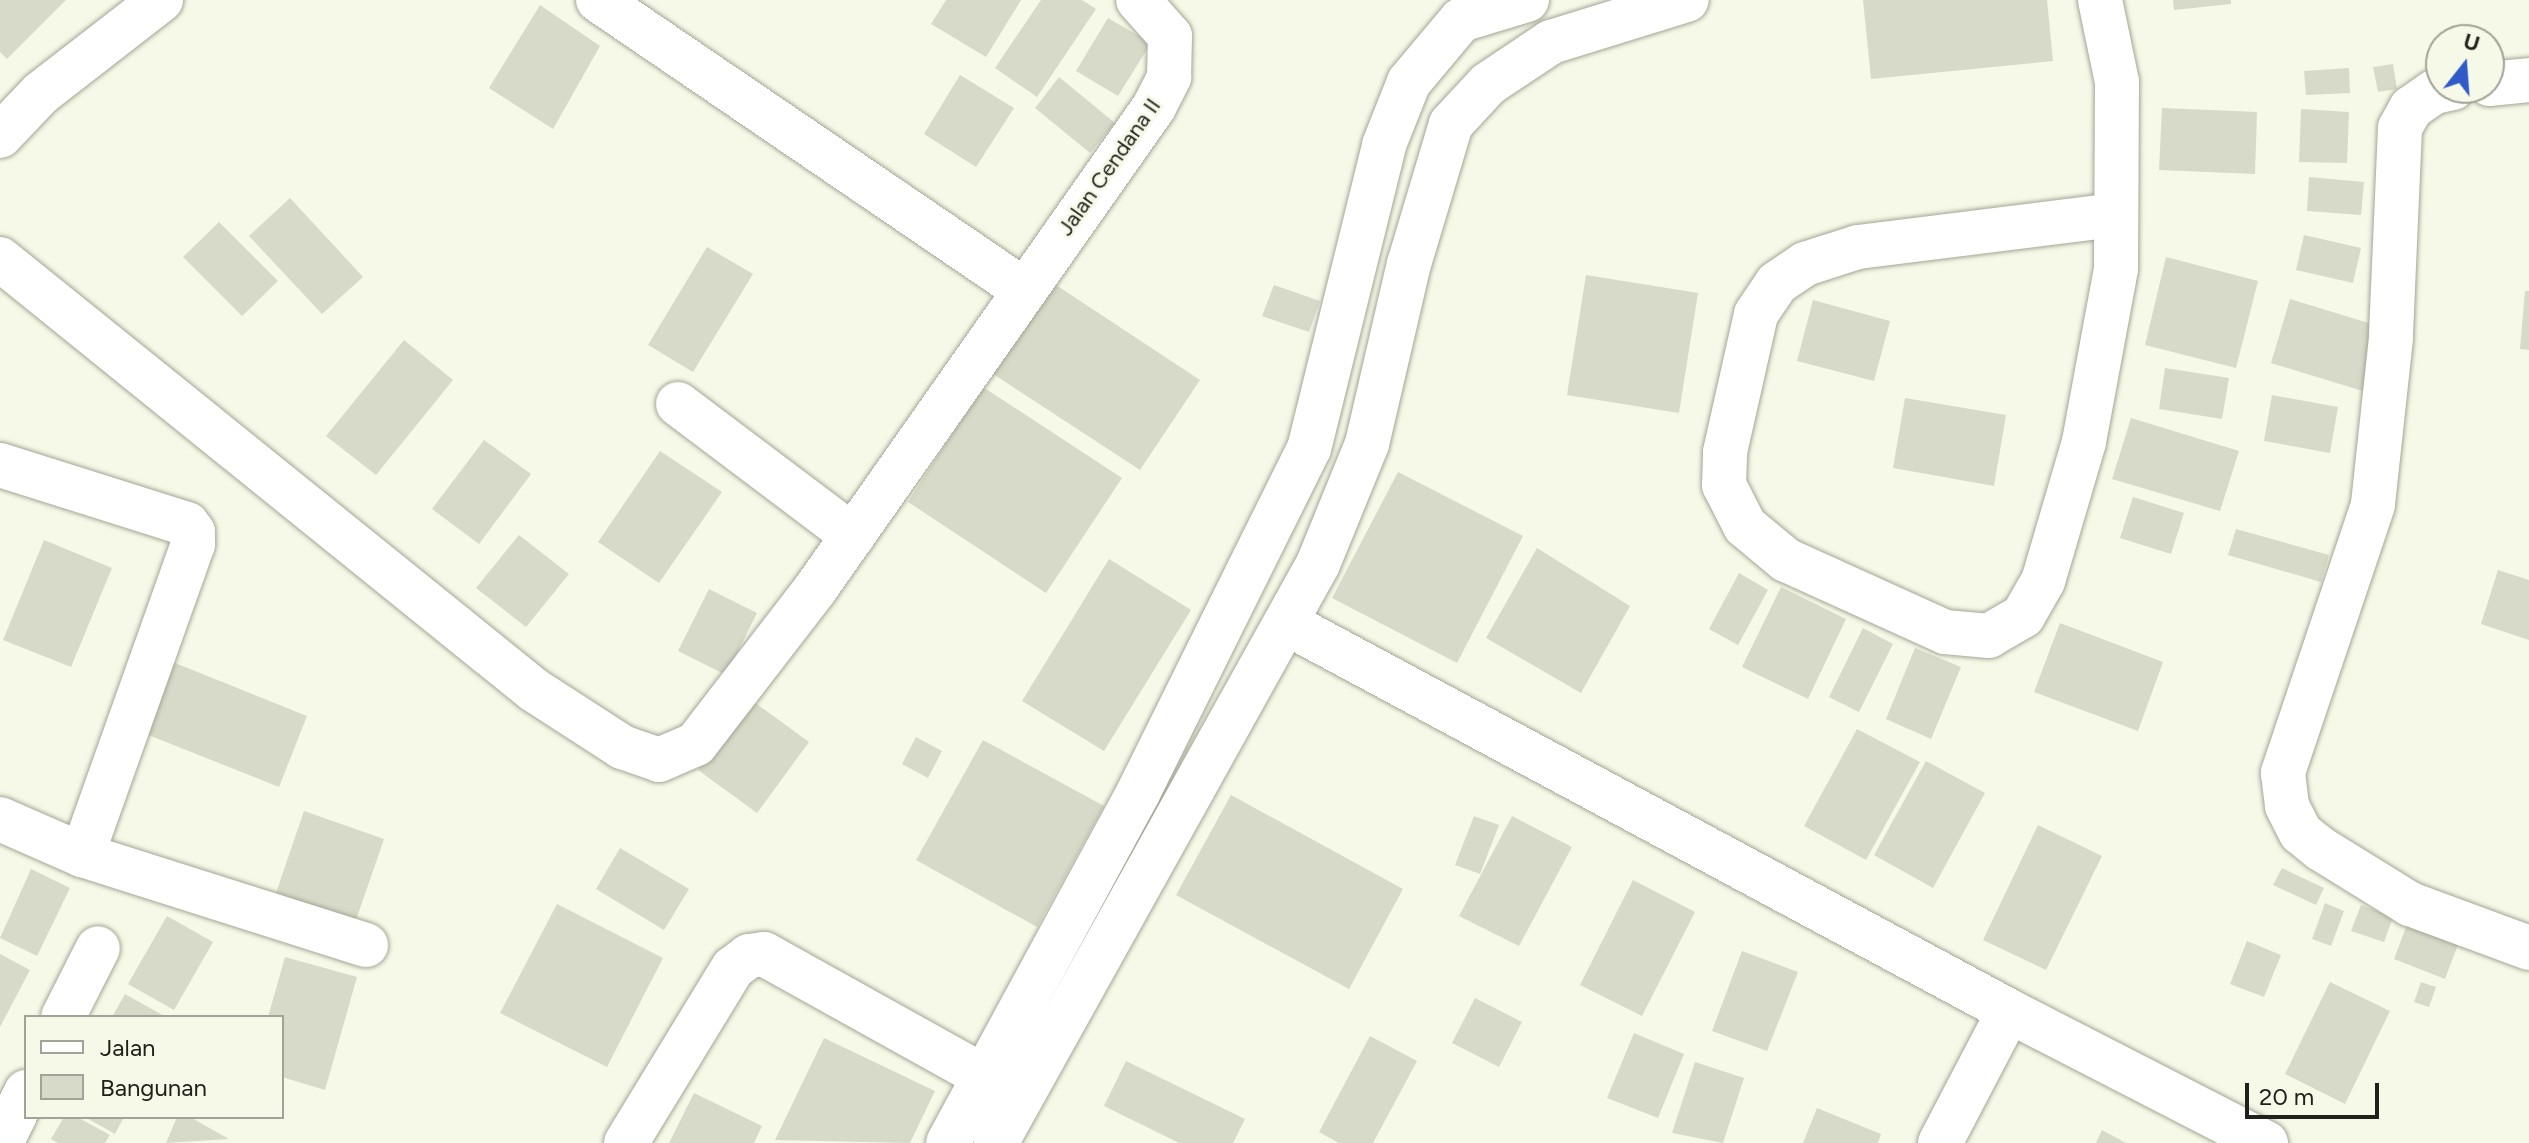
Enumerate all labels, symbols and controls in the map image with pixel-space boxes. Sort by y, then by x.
north arrow [2425,24,2505,104]
text: U [2460,27,2483,58]
street label: Jalan Cendana II [1052,93,1166,241]
legend [24,1015,284,1119]
text: Jalan [100,1033,156,1062]
scale bar [2249,1067,2383,1117]
text: Bangunan [100,1073,207,1102]
text: 20 m [2259,1082,2314,1111]

